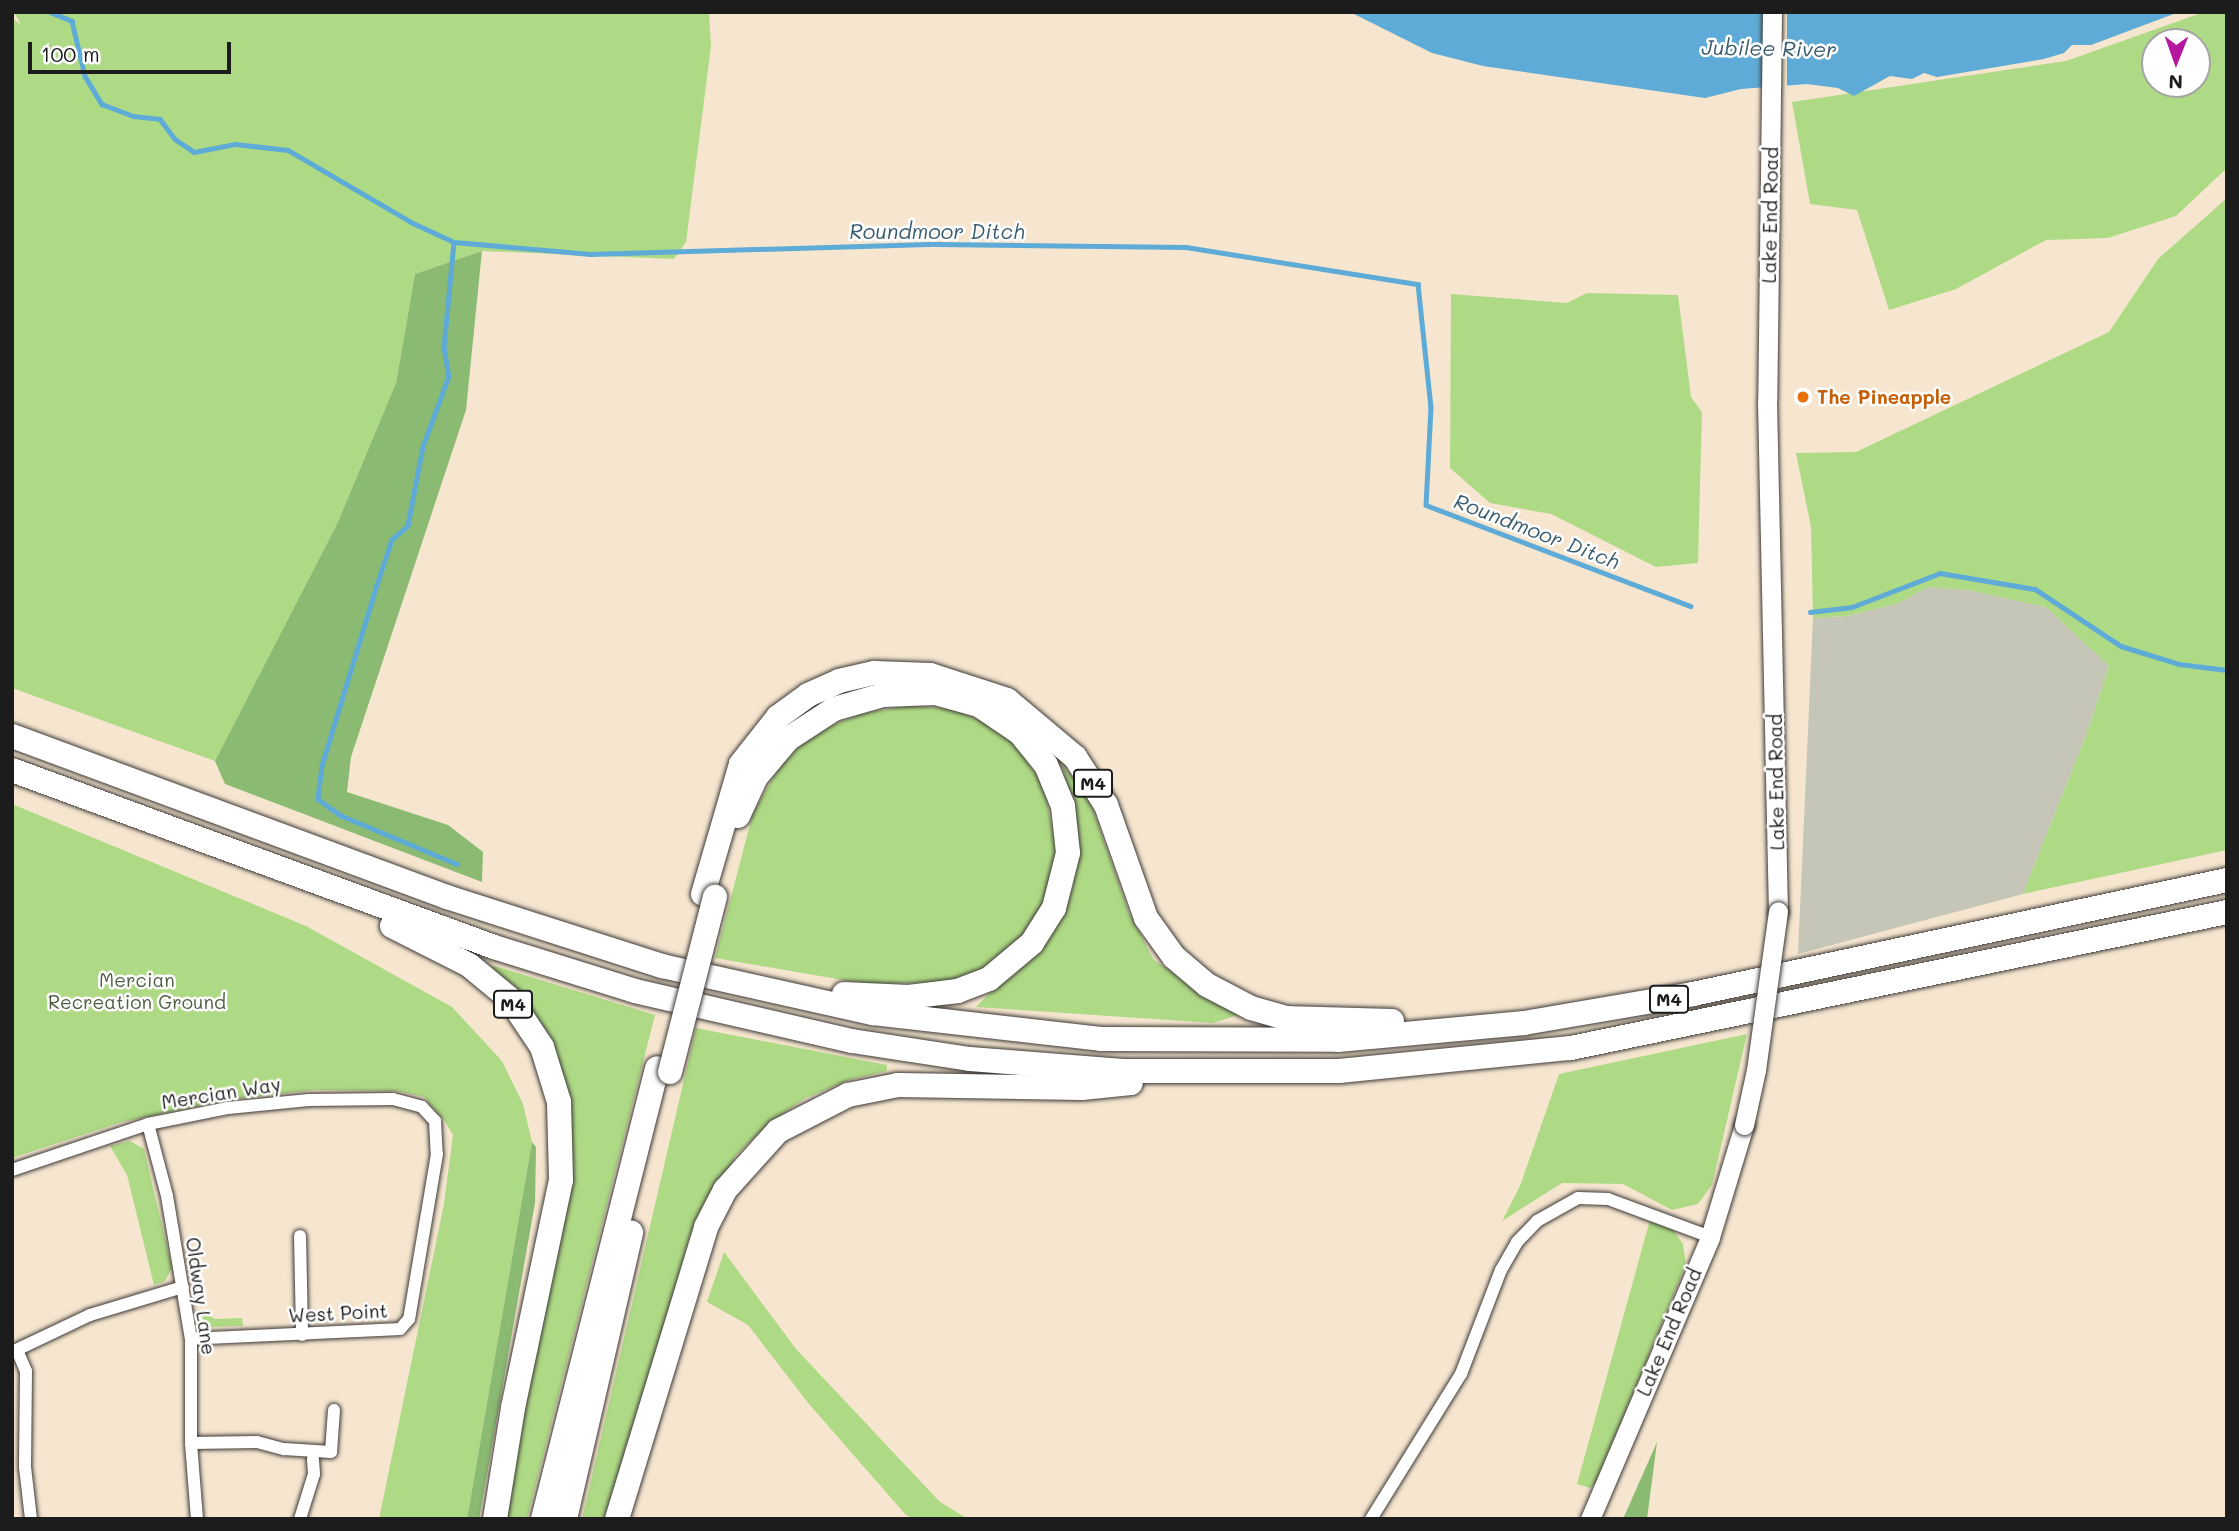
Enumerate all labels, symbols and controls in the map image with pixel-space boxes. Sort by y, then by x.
scale bar [32,28,234,72]
north arrow [2141,28,2211,98]
water label: Jubilee River [1701,34,1837,62]
text: 100 m [41,40,100,67]
text: N [2168,70,2183,95]
street label: Lake End Road [1757,146,1783,284]
water label: Roundmoor Ditch [849,218,1025,244]
place label: The Pineapple [1817,386,1951,408]
marker: The Pineapple [1795,389,1811,405]
water label: Roundmoor Ditch [1451,488,1623,574]
street label: Lake End Road [1763,713,1789,851]
road number: M4 [1072,768,1114,798]
park label: Mercian Recreation Ground [48,969,226,1013]
road number: M4 [1648,984,1690,1014]
road number: M4 [492,989,534,1018]
street label: Mercian Way [160,1072,282,1114]
street label: Oldway Lane [181,1236,221,1356]
street label: Lake End Road [1632,1265,1706,1399]
street label: West Point [288,1299,388,1327]

